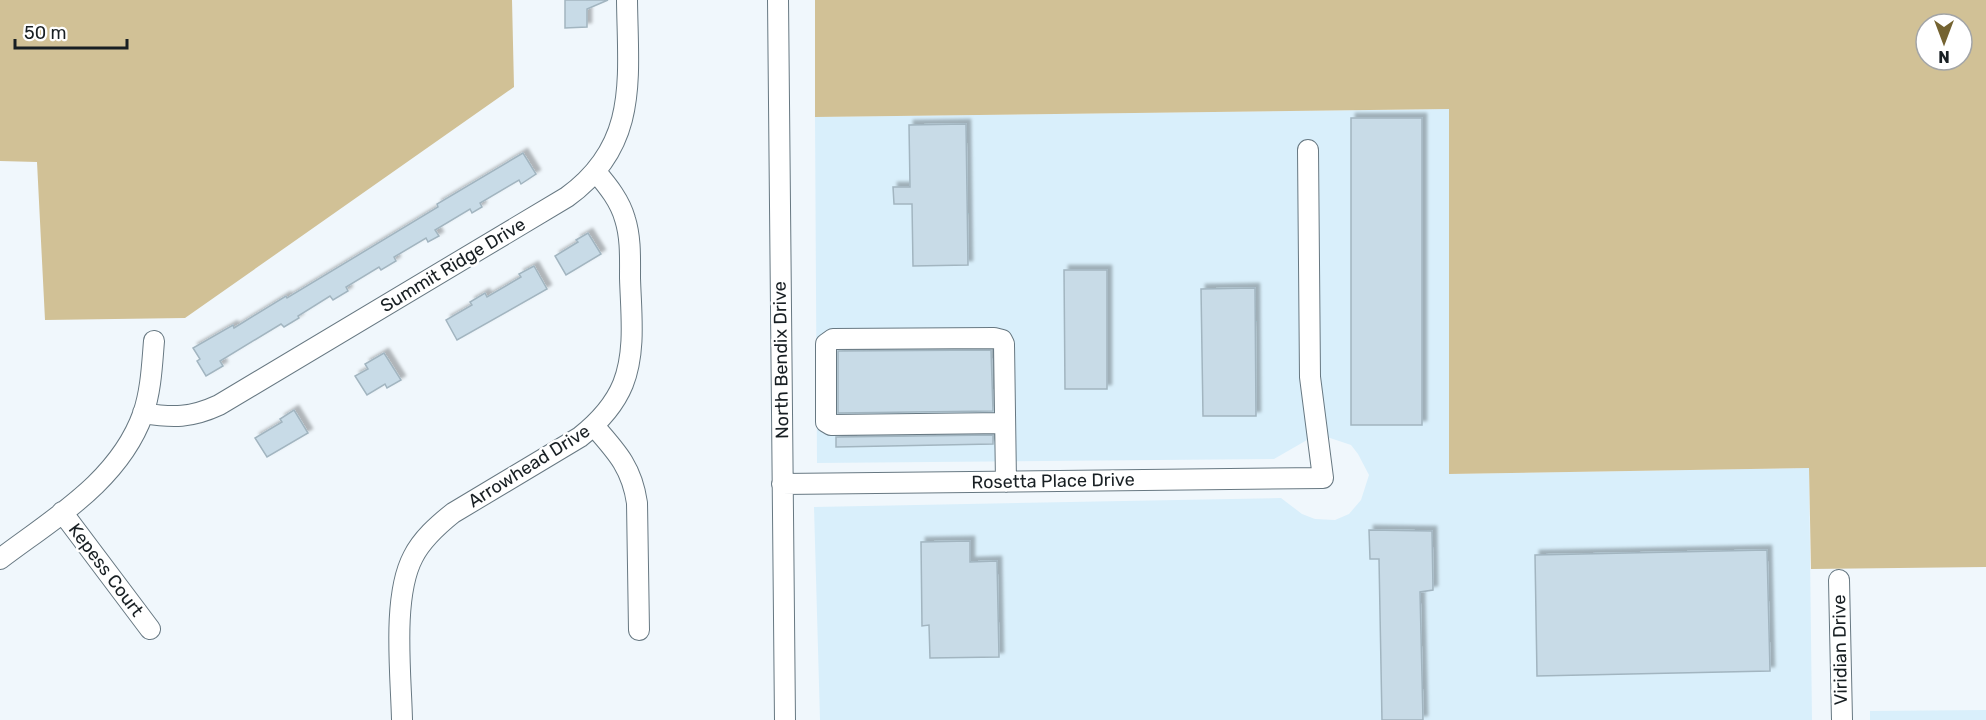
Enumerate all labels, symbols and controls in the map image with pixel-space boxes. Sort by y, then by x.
scale bar [15,12,128,50]
north arrow [1914,12,1974,72]
text: 50 m [24,22,67,44]
text: N [1938,47,1950,66]
street label: Summit Ridge Drive [377,213,529,317]
street label: North Bendix Drive [769,281,793,439]
street label: Arrowhead Drive [464,420,594,512]
street label: Rosetta Place Drive [971,469,1135,493]
street label: Kepess Court [64,519,148,621]
street label: Viridian Drive [1828,594,1852,706]

